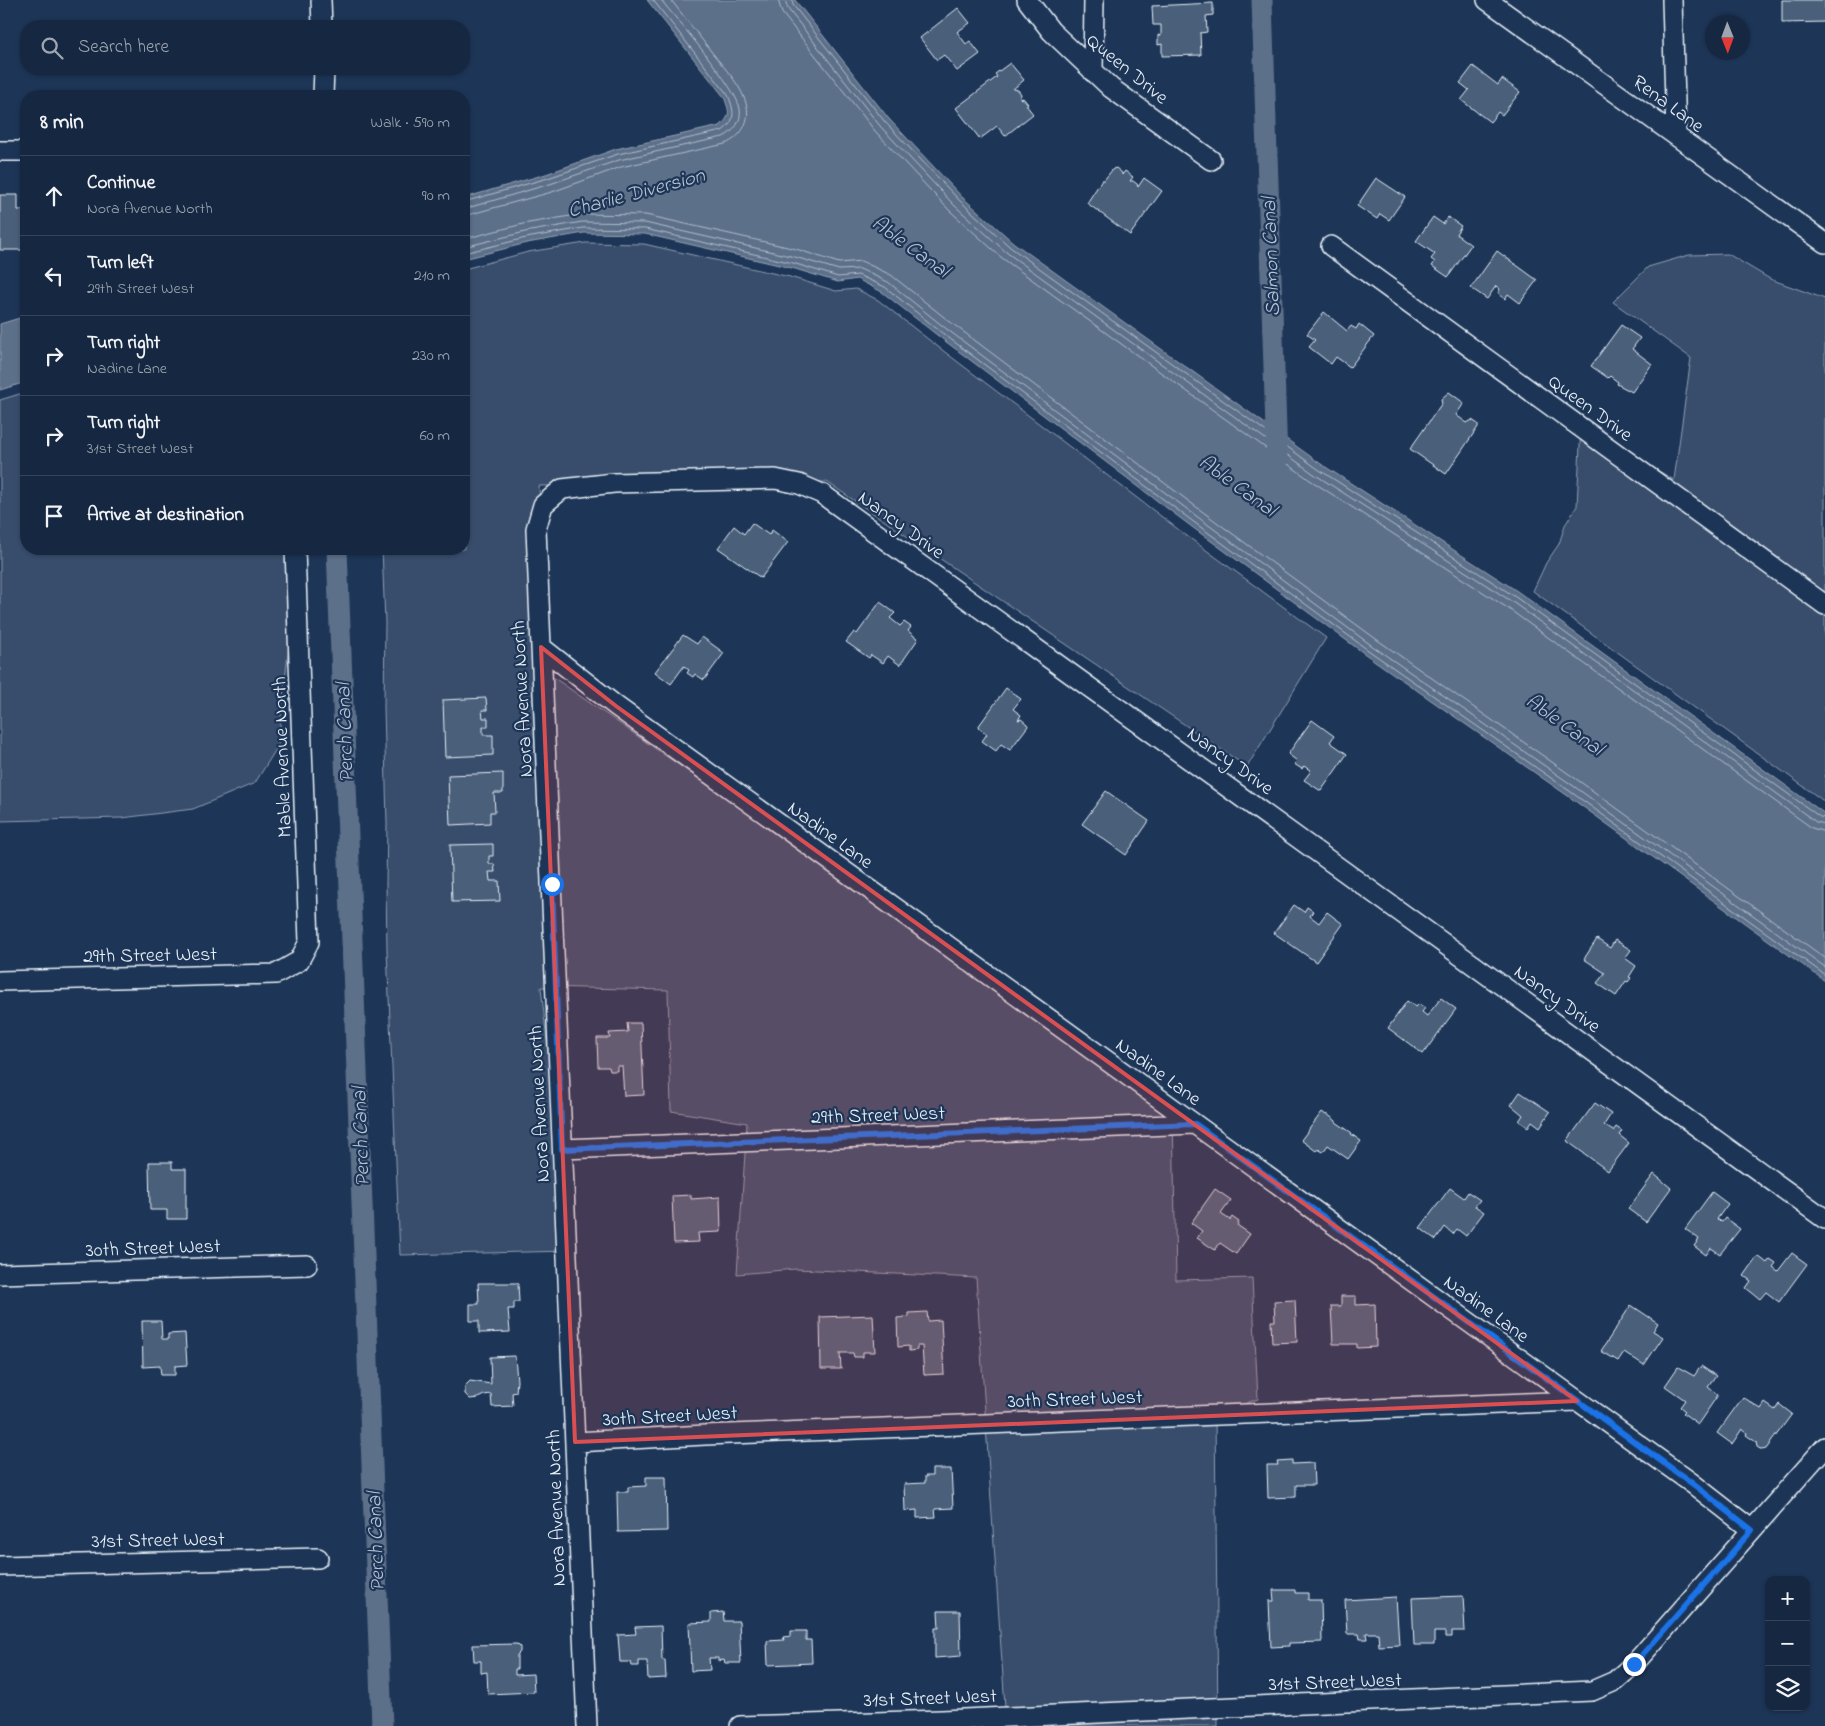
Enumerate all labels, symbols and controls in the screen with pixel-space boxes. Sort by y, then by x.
north arrow [1705,15,1750,60]
search box [20,20,470,75]
street label: Queen Drive [1079,28,1174,112]
icon: search [38,34,66,62]
text: Search here [78,34,169,61]
street label: Rena Lane [1626,69,1710,141]
text: 8 min [40,108,84,138]
text: Walk · 590 m [371,111,450,135]
water label: Charlie Diversion [565,161,709,227]
text: Continue [87,170,155,197]
icon: ahead [40,182,68,210]
text: 90 m [422,184,450,208]
water label: Salmon Canal [1255,194,1289,317]
text: Nora Avenue North [87,197,213,221]
water label: Able Canal [865,209,957,288]
text: Turn left [87,250,154,277]
icon: left [40,262,68,290]
text: 210 m [414,264,450,288]
text: 29th Street West [87,277,194,301]
text: Turn right [87,330,160,357]
icon: right [40,342,68,370]
text: 230 m [412,344,450,368]
text: Nadine Lane [87,357,167,381]
street label: Queen Drive [1541,368,1638,450]
text: Turn right [87,410,160,437]
icon: right [40,422,68,450]
text: 60 m [420,424,450,448]
text: 31st Street West [87,437,194,461]
water label: Able Canal [1192,448,1284,527]
street label: Nancy Drive [851,485,950,567]
icon: arrive [40,502,68,530]
text: Arrive at destination [87,502,244,529]
street label: Nora Avenue North [505,620,542,778]
street label: Mable Avenue North [266,676,301,838]
water label: Perch Canal [329,680,363,783]
water label: Able Canal [1519,687,1611,766]
street label: Nancy Drive [1180,721,1279,803]
street label: Nadine Lane [781,795,879,877]
route start [541,873,564,896]
street label: 29th Street West [83,941,218,972]
street label: Nancy Drive [1507,959,1606,1041]
street label: Nora Avenue North [522,1025,559,1183]
street label: Nadine Lane [1109,1032,1207,1114]
water label: Perch Canal [345,1084,379,1187]
street label: 29th Street West [811,1100,946,1133]
street label: 30th Street West [85,1233,221,1266]
street label: Nadine Lane [1437,1269,1535,1351]
street label: 30th Street West [1007,1384,1143,1417]
street label: 30th Street West [602,1399,739,1436]
street label: Nora Avenue North [540,1429,575,1587]
water label: Perch Canal [360,1489,394,1592]
street label: 31st Street West [91,1526,225,1557]
map controls [1765,1576,1810,1711]
button: + [1765,1576,1810,1621]
button: − [1765,1621,1810,1666]
route end [1623,1653,1646,1676]
button: layers [1765,1666,1810,1711]
street label: 31st Street West [1268,1667,1402,1700]
street label: 31st Street West [863,1683,997,1716]

